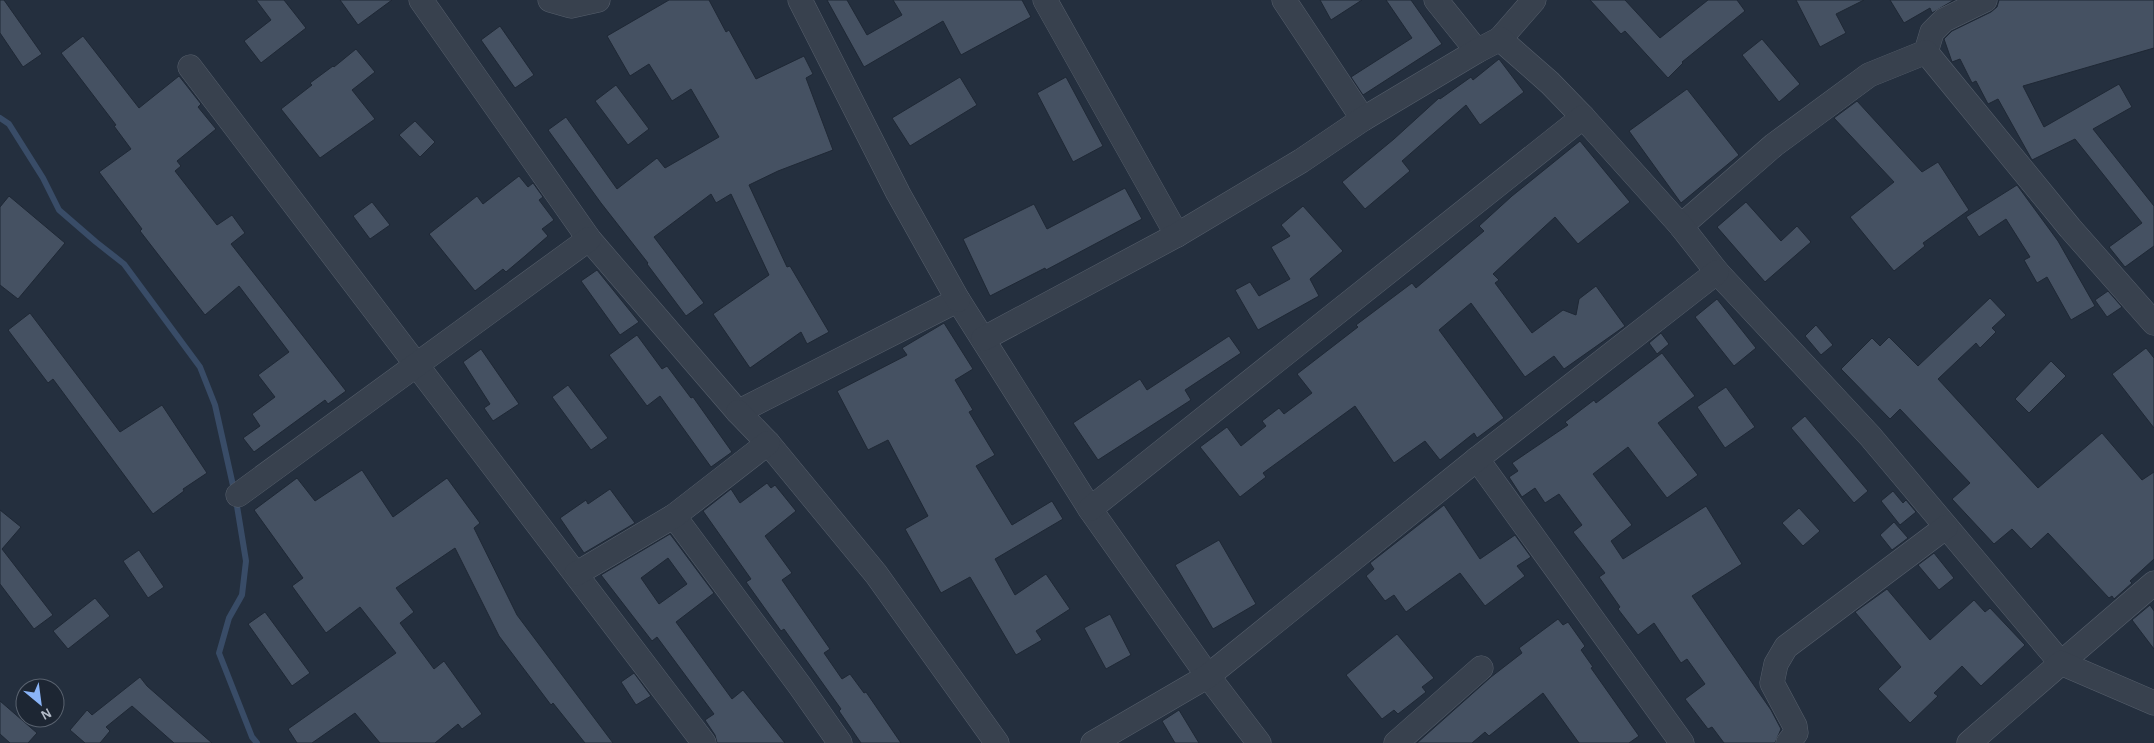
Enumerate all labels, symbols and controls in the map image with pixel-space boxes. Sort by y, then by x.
north arrow [15,678,65,728]
text: N [38,705,53,722]

